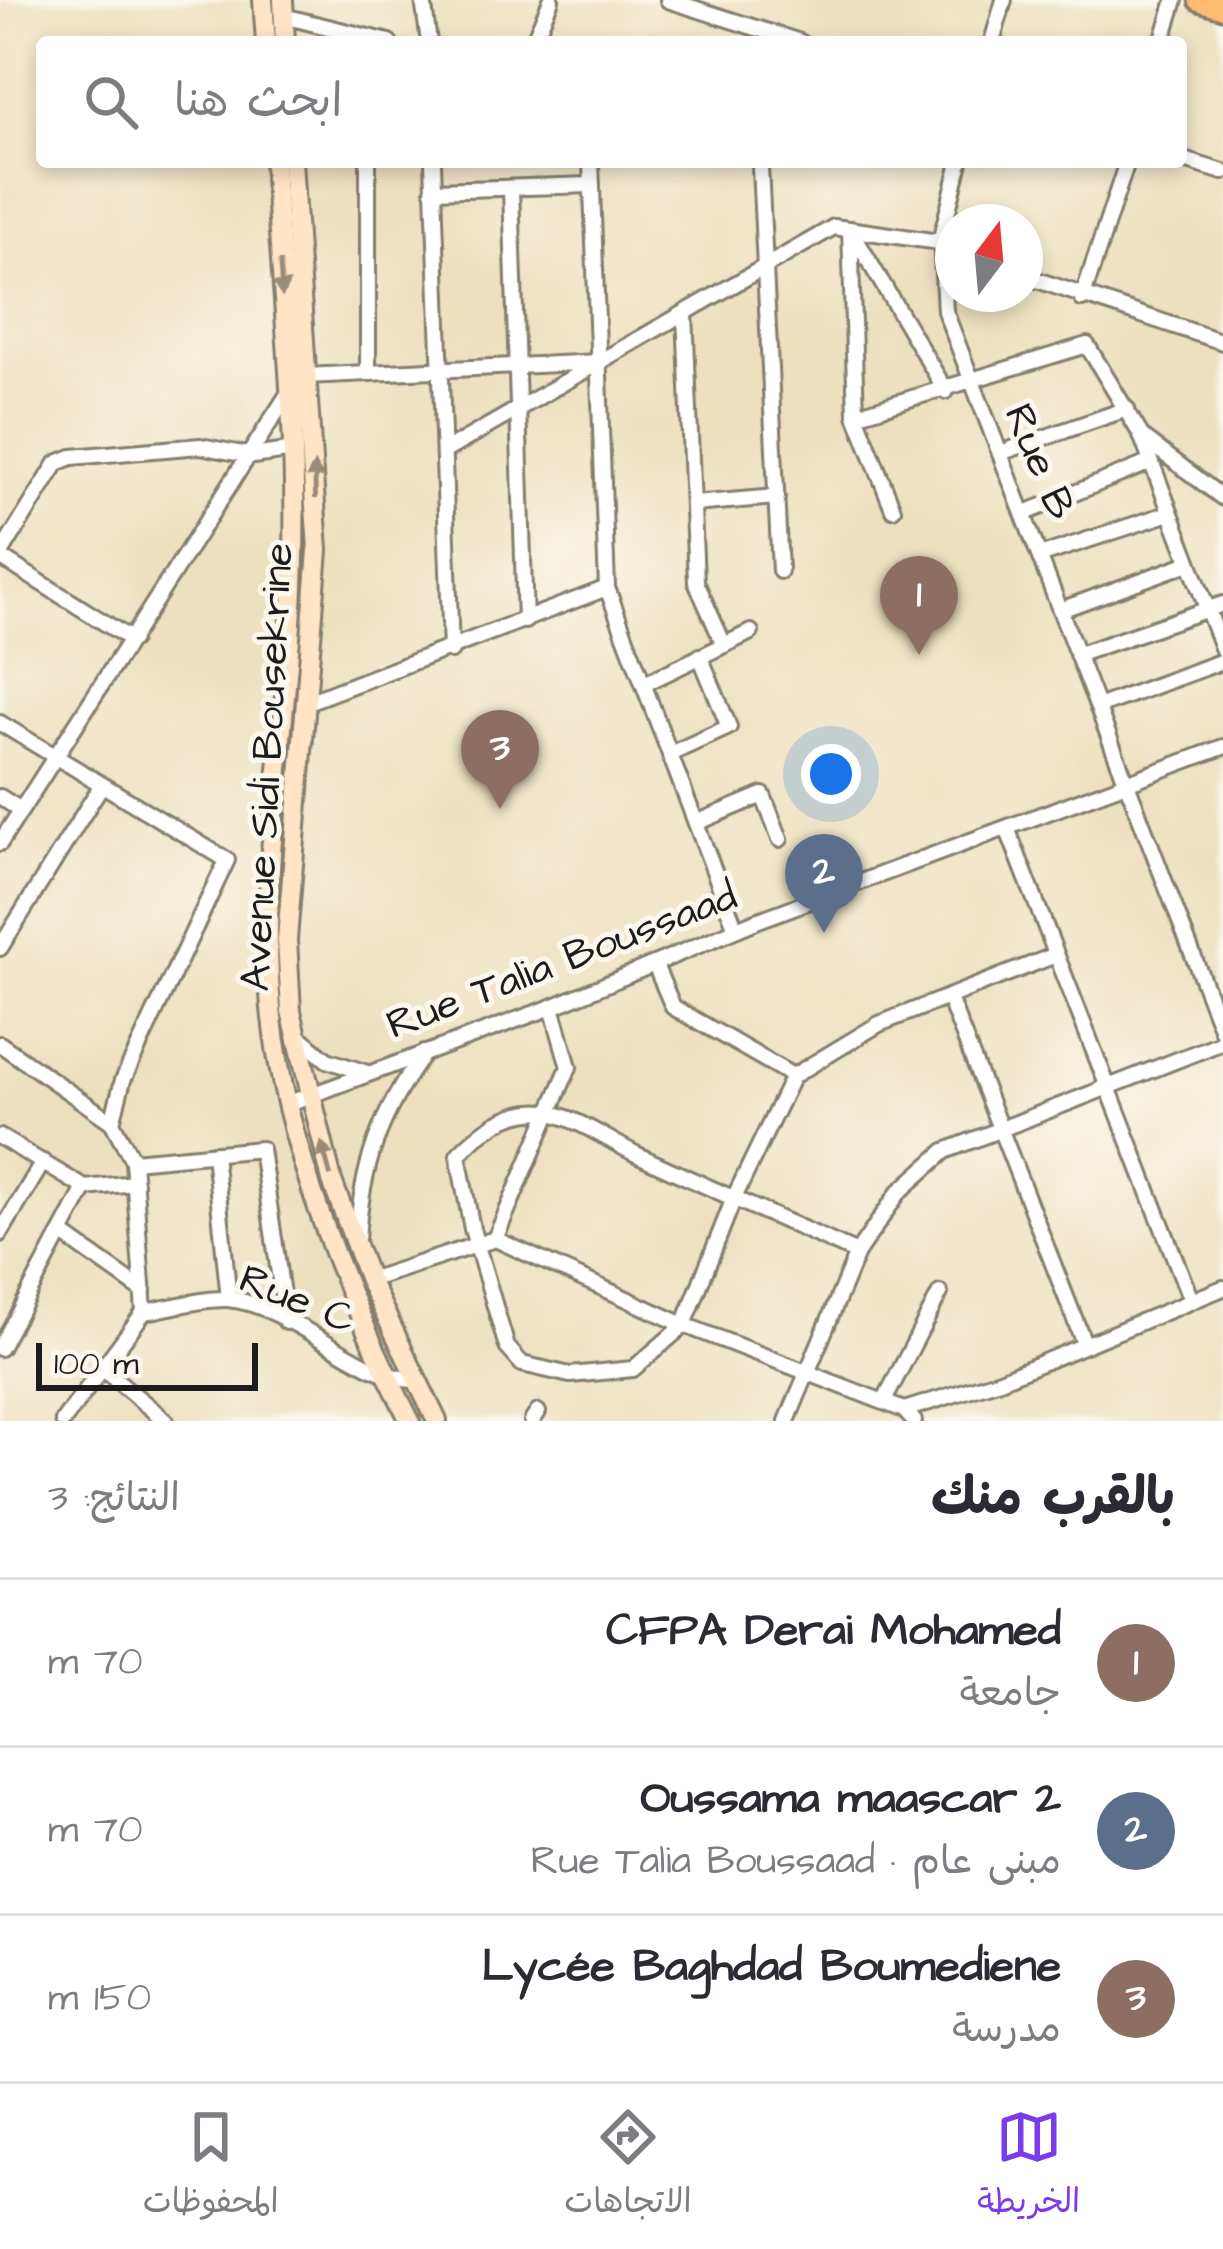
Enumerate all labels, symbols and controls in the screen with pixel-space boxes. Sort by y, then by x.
search box [36,36,1187,168]
icon: search [78,69,144,135]
text: ابحث هنا [174,71,342,133]
north arrow [935,204,1043,312]
one-way arrow [272,261,291,299]
street label: Rue B [989,395,1089,529]
one-way arrow [305,461,324,499]
street label: Avenue Sidi Bousekrine [227,541,309,993]
pin: 1 [880,556,958,655]
pin: 3 [461,710,539,809]
your location [801,744,861,804]
pin: 2 [785,834,863,933]
street label: Rue Talia Boussaad [379,867,745,1055]
one-way arrow [316,1140,335,1177]
street label: Rue C [230,1251,364,1349]
scale bar [36,1337,258,1390]
text: 100 m [54,1341,139,1387]
text: بالقرب منك [931,1463,1175,1534]
text: النتائج: 3 [48,1472,180,1526]
text: CFPA Derai Mohamed [606,1600,1061,1662]
text: 70 m [48,1636,143,1690]
text: 1 [1134,1636,1139,1690]
text: جامعة [960,1667,1061,1721]
text: Oussama maascar 2 [641,1768,1061,1830]
text: 70 m [48,1804,143,1858]
text: 2 [1125,1804,1147,1858]
text: مبنى عام · Rue Talia Boussaad [531,1835,1061,1889]
text: Lycée Baghdad Boumediene [482,1936,1061,1998]
text: 150 m [48,1972,151,2026]
text: 3 [1126,1972,1146,2026]
text: مدرسة [952,2003,1061,2057]
tab: المحفوظات [143,2104,279,2230]
tab: الاتجاهات [564,2104,692,2230]
tab: الخريطة [977,2104,1080,2230]

